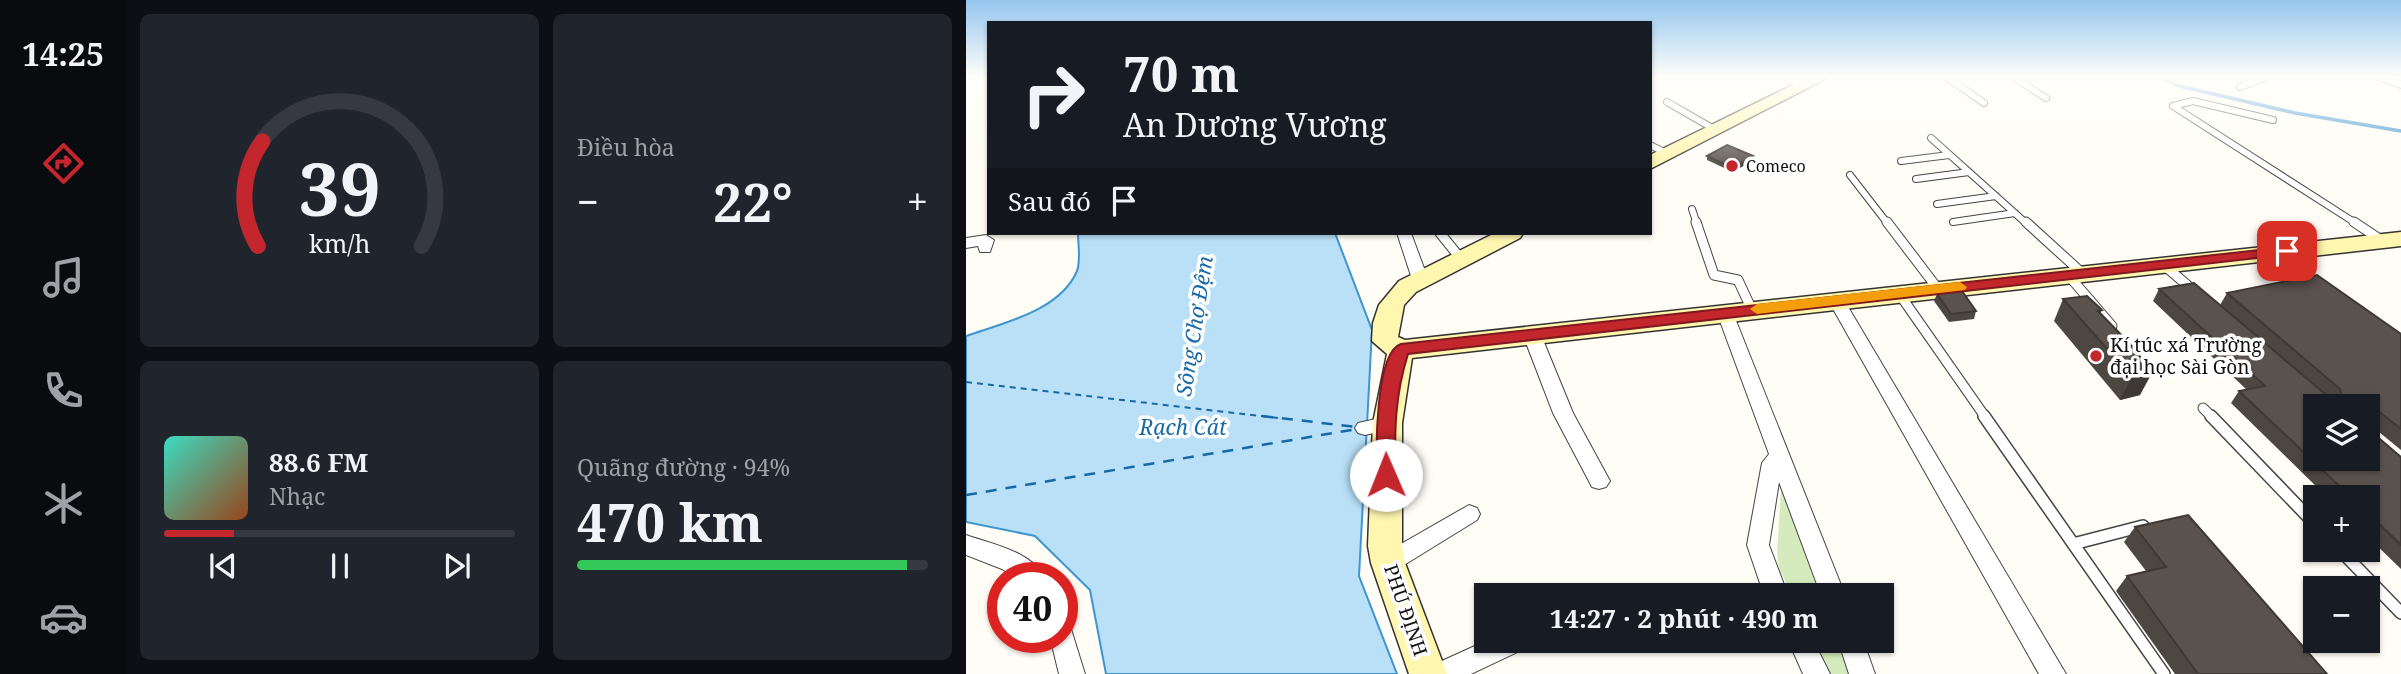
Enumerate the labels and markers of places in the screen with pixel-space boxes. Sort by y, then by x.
place label: Comeco [1746,155,1806,177]
marker: Comeco [1724,158,1740,174]
pin [2257,221,2317,281]
place label: Kí túc xá Trường đại học Sài Gòn [2110,332,2262,380]
marker: Kí túc xá Trường đại học Sài Gòn [2088,348,2104,364]

